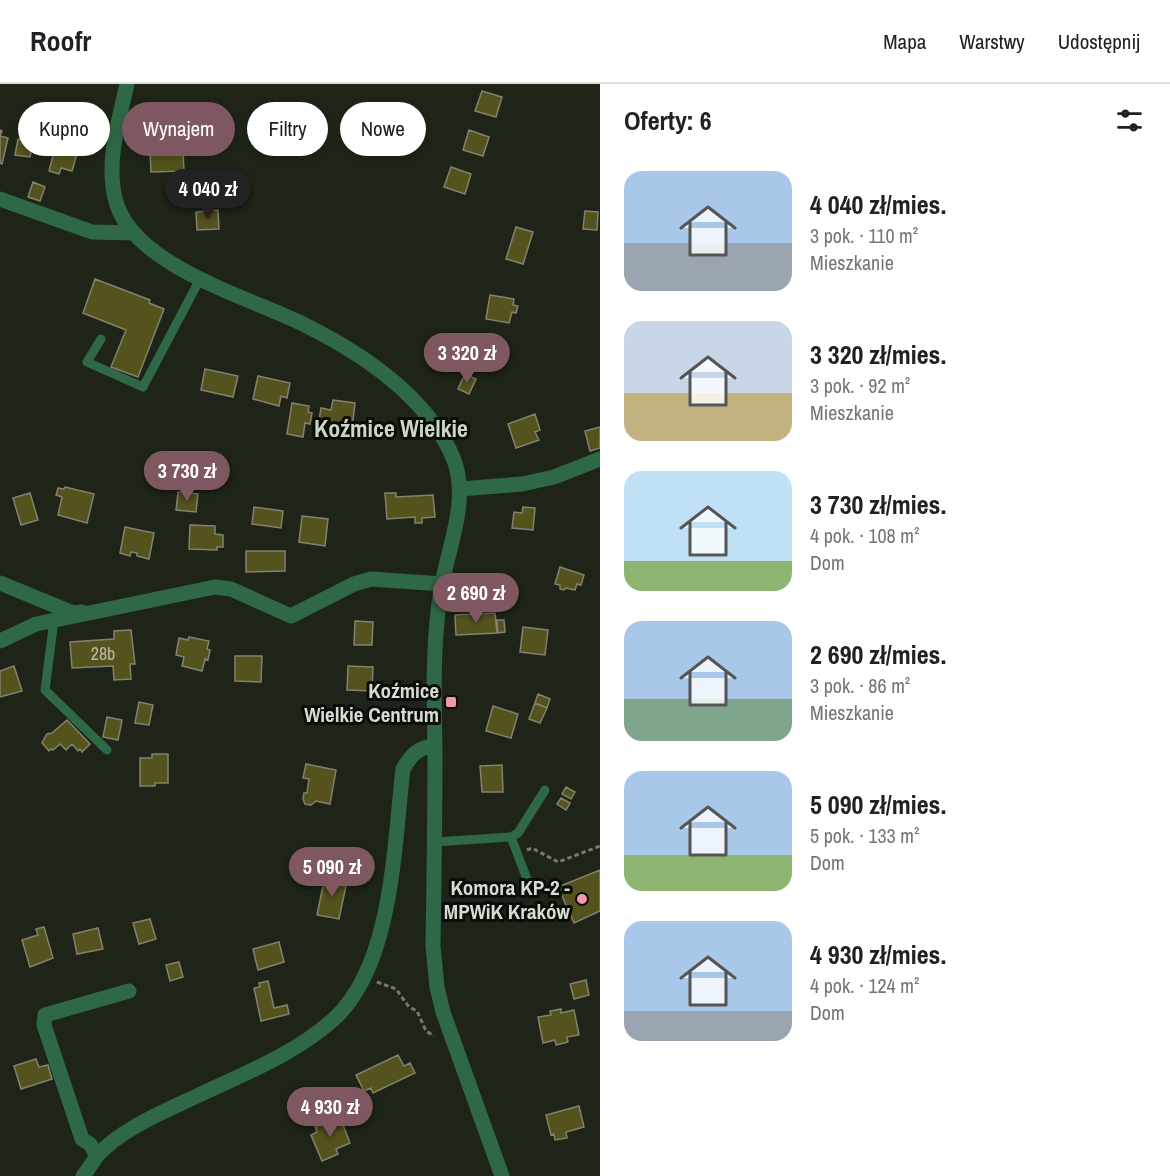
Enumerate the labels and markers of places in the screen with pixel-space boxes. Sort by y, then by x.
pin: 4 040 zł [146,169,270,220]
pin: 3 320 zł [405,333,529,384]
pin: 3 730 zł [125,451,249,502]
pin: 2 690 zł [414,573,538,624]
place label: Koźmice Wielkie Centrum [304,676,439,729]
marker: Koźmice Wielkie Centrum [444,695,458,709]
pin: 5 090 zł [270,847,394,898]
place label: Komora KP-2 - MPWiK Kraków [444,873,571,926]
marker: Komora KP-2 - MPWiK Kraków [575,892,589,906]
pin: 4 930 zł [268,1087,392,1138]

